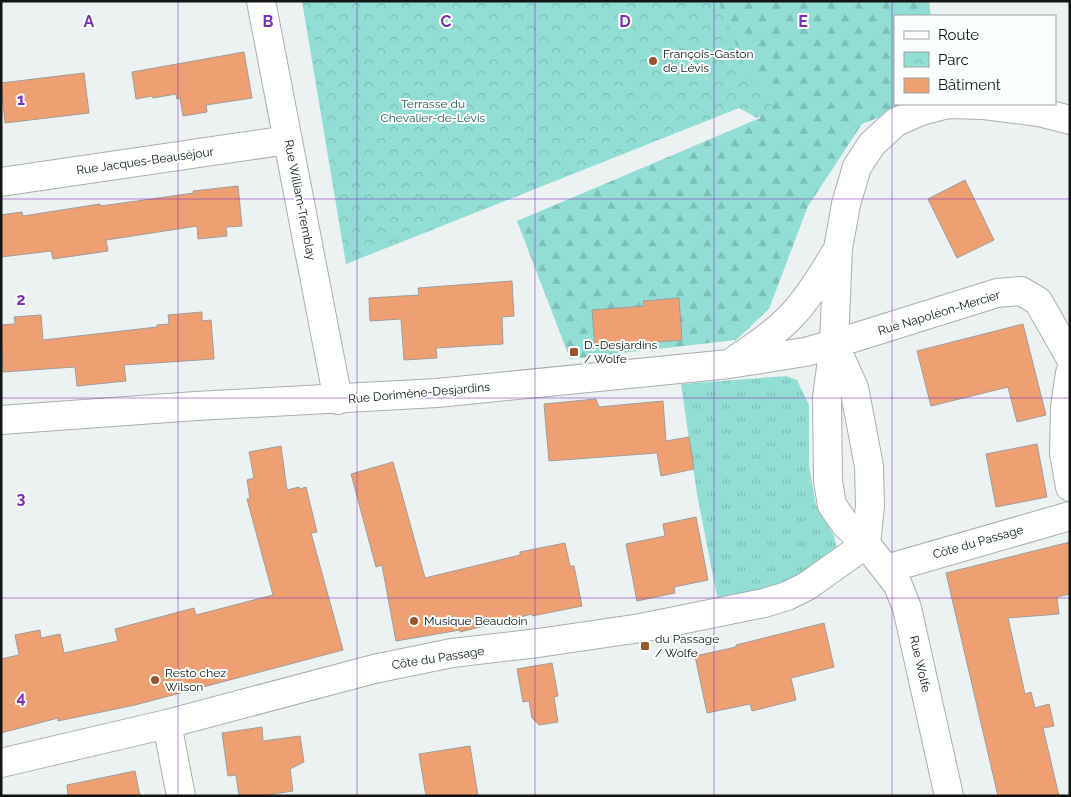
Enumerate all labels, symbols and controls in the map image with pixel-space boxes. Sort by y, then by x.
text: A [84,12,95,31]
text: B [263,12,274,31]
text: C [441,12,452,31]
text: D [619,12,631,31]
text: E [798,12,808,31]
legend [894,15,1056,105]
text: Route [938,26,979,44]
place label: François-Gaston de Lévis [663,47,753,75]
text: Parc [938,51,969,69]
marker: François-Gaston de Lévis [647,55,659,67]
text: Bâtiment [938,76,1001,94]
text: 1 [17,90,25,109]
park label: Terrasse du Chevalier-de-Lévis [381,97,486,125]
street label: Rue William-Tremblay [281,138,319,262]
street label: Rue Jacques-Beauséjour [75,144,215,178]
street label: Rue Napoléon-Mercier [876,288,1002,338]
text: 2 [16,290,26,309]
place label: D.-Desjardins / Wolfe [584,338,658,366]
marker: D.-Desjardins / Wolfe [568,346,580,358]
street label: Rue Dorimène-Desjardins [348,380,491,406]
text: 3 [17,489,26,508]
street label: Côte du Passage [931,522,1025,562]
place label: Musique Beaudoin [424,614,528,628]
marker: Musique Beaudoin [408,615,420,627]
place label: du Passage / Wolfe [655,632,719,660]
street label: Rue Wolfe [907,634,933,694]
marker: du Passage / Wolfe [639,640,651,652]
street label: Côte du Passage [391,644,485,672]
place label: Resto chez Wilson [165,666,226,694]
marker: Resto chez Wilson [149,674,161,686]
text: 4 [16,688,26,707]

